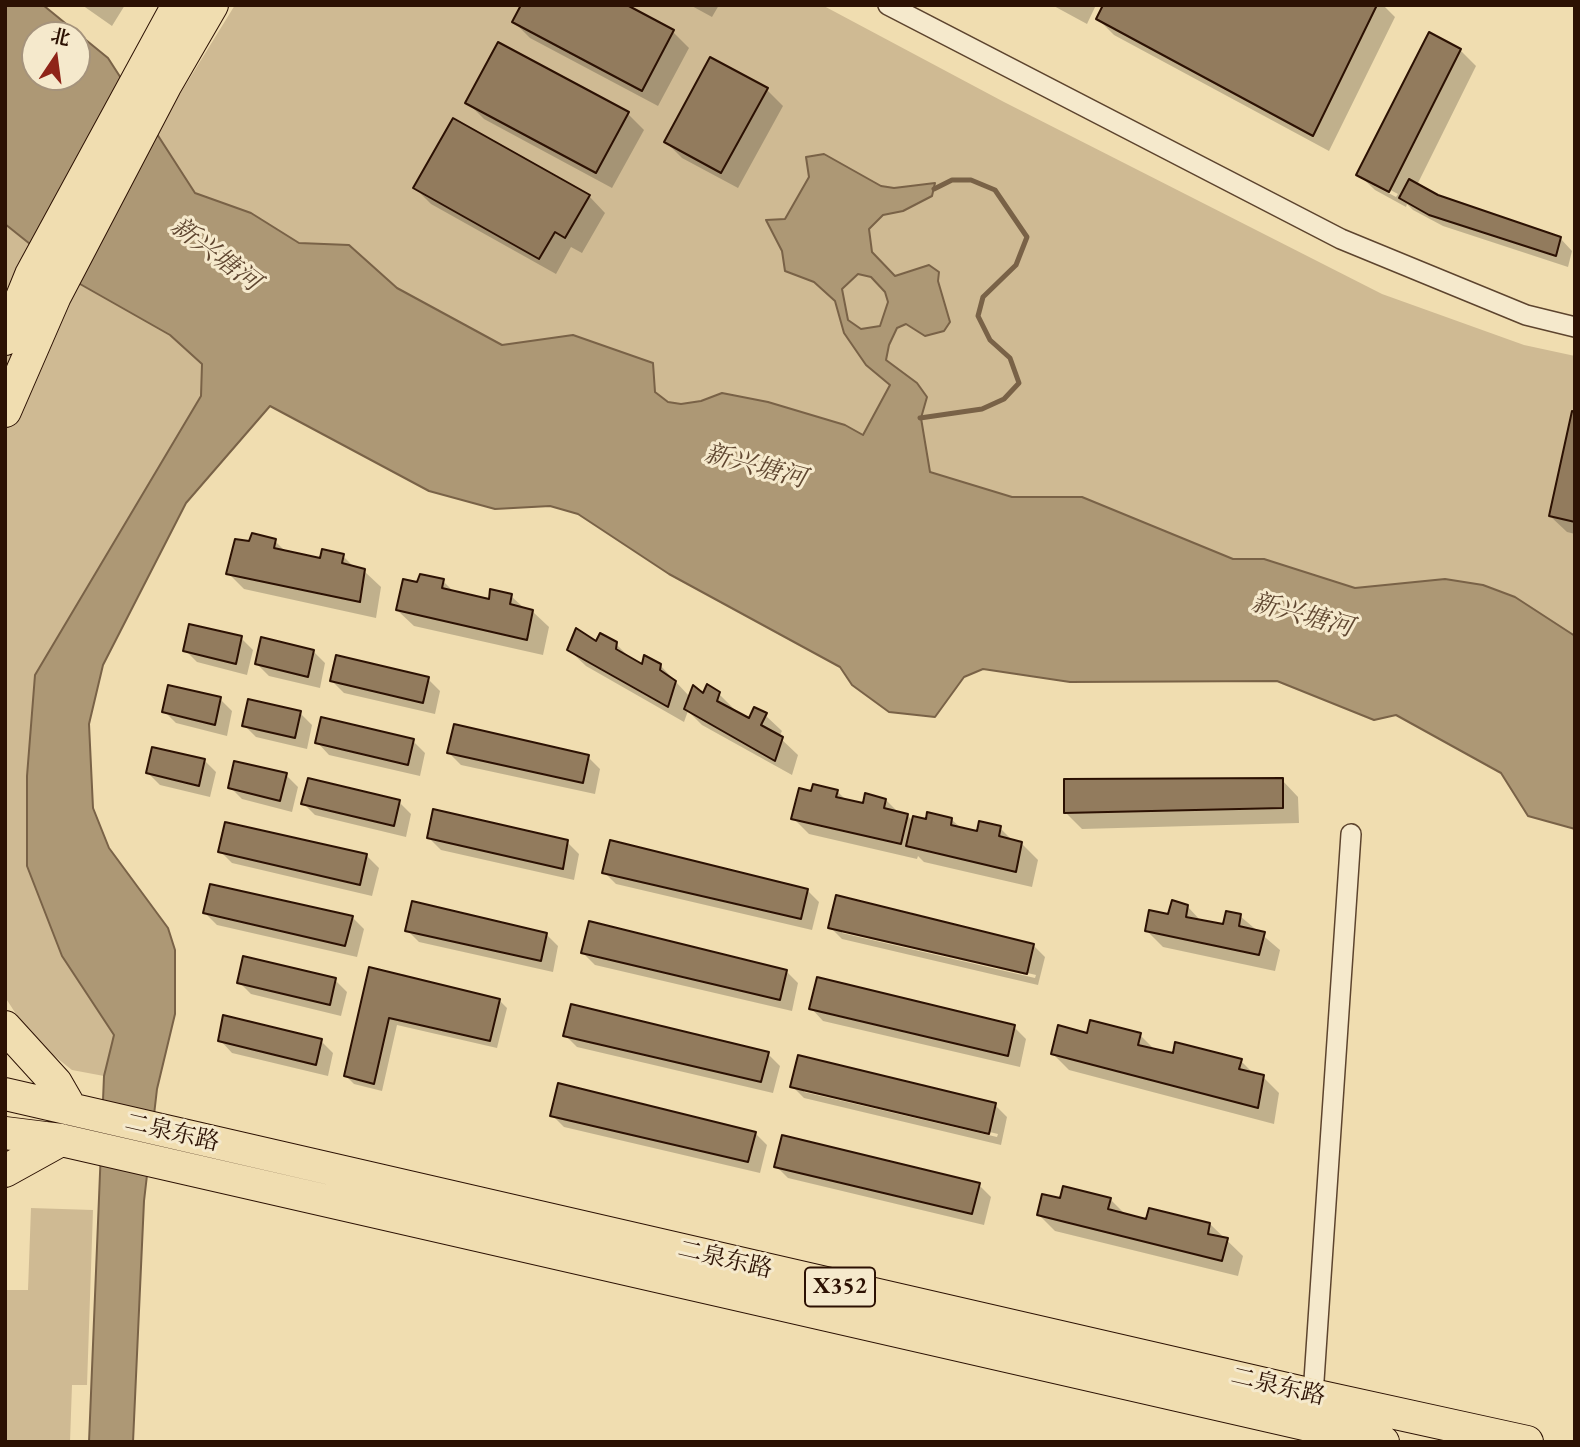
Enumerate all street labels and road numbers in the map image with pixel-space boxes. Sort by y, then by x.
street label: 二泉东路 [122,1108,222,1158]
street label: 二泉东路 [675,1235,775,1285]
road number: X352 [805,1268,875,1306]
street label: 二泉东路 [1228,1362,1328,1412]

